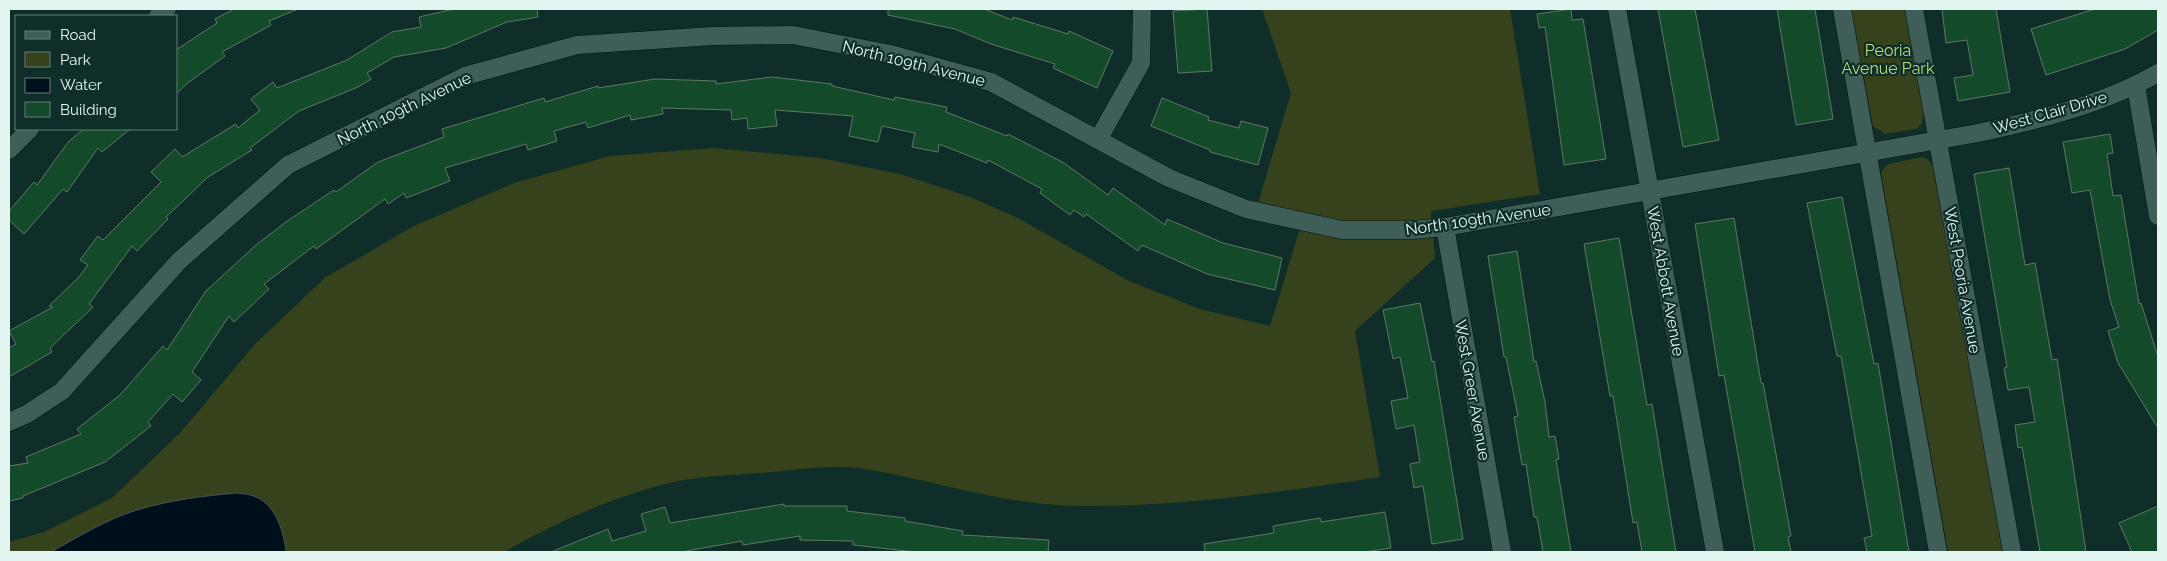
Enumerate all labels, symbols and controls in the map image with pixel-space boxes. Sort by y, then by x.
legend [15,15,178,130]
text: Road [60,26,96,44]
street label: North 109th Avenue [840,37,987,90]
park label: Peoria Avenue Park [1842,41,1935,78]
text: Park [60,51,91,69]
street label: North 109th Avenue [334,68,474,149]
text: Water [60,76,103,94]
street label: West Clair Drive [1991,87,2109,138]
text: Building [60,101,117,119]
street label: North 109th Avenue [1404,200,1552,239]
street label: West Abbott Avenue [1643,205,1688,358]
street label: West Peoria Avenue [1940,205,1985,355]
street label: West Greer Avenue [1451,318,1494,462]

